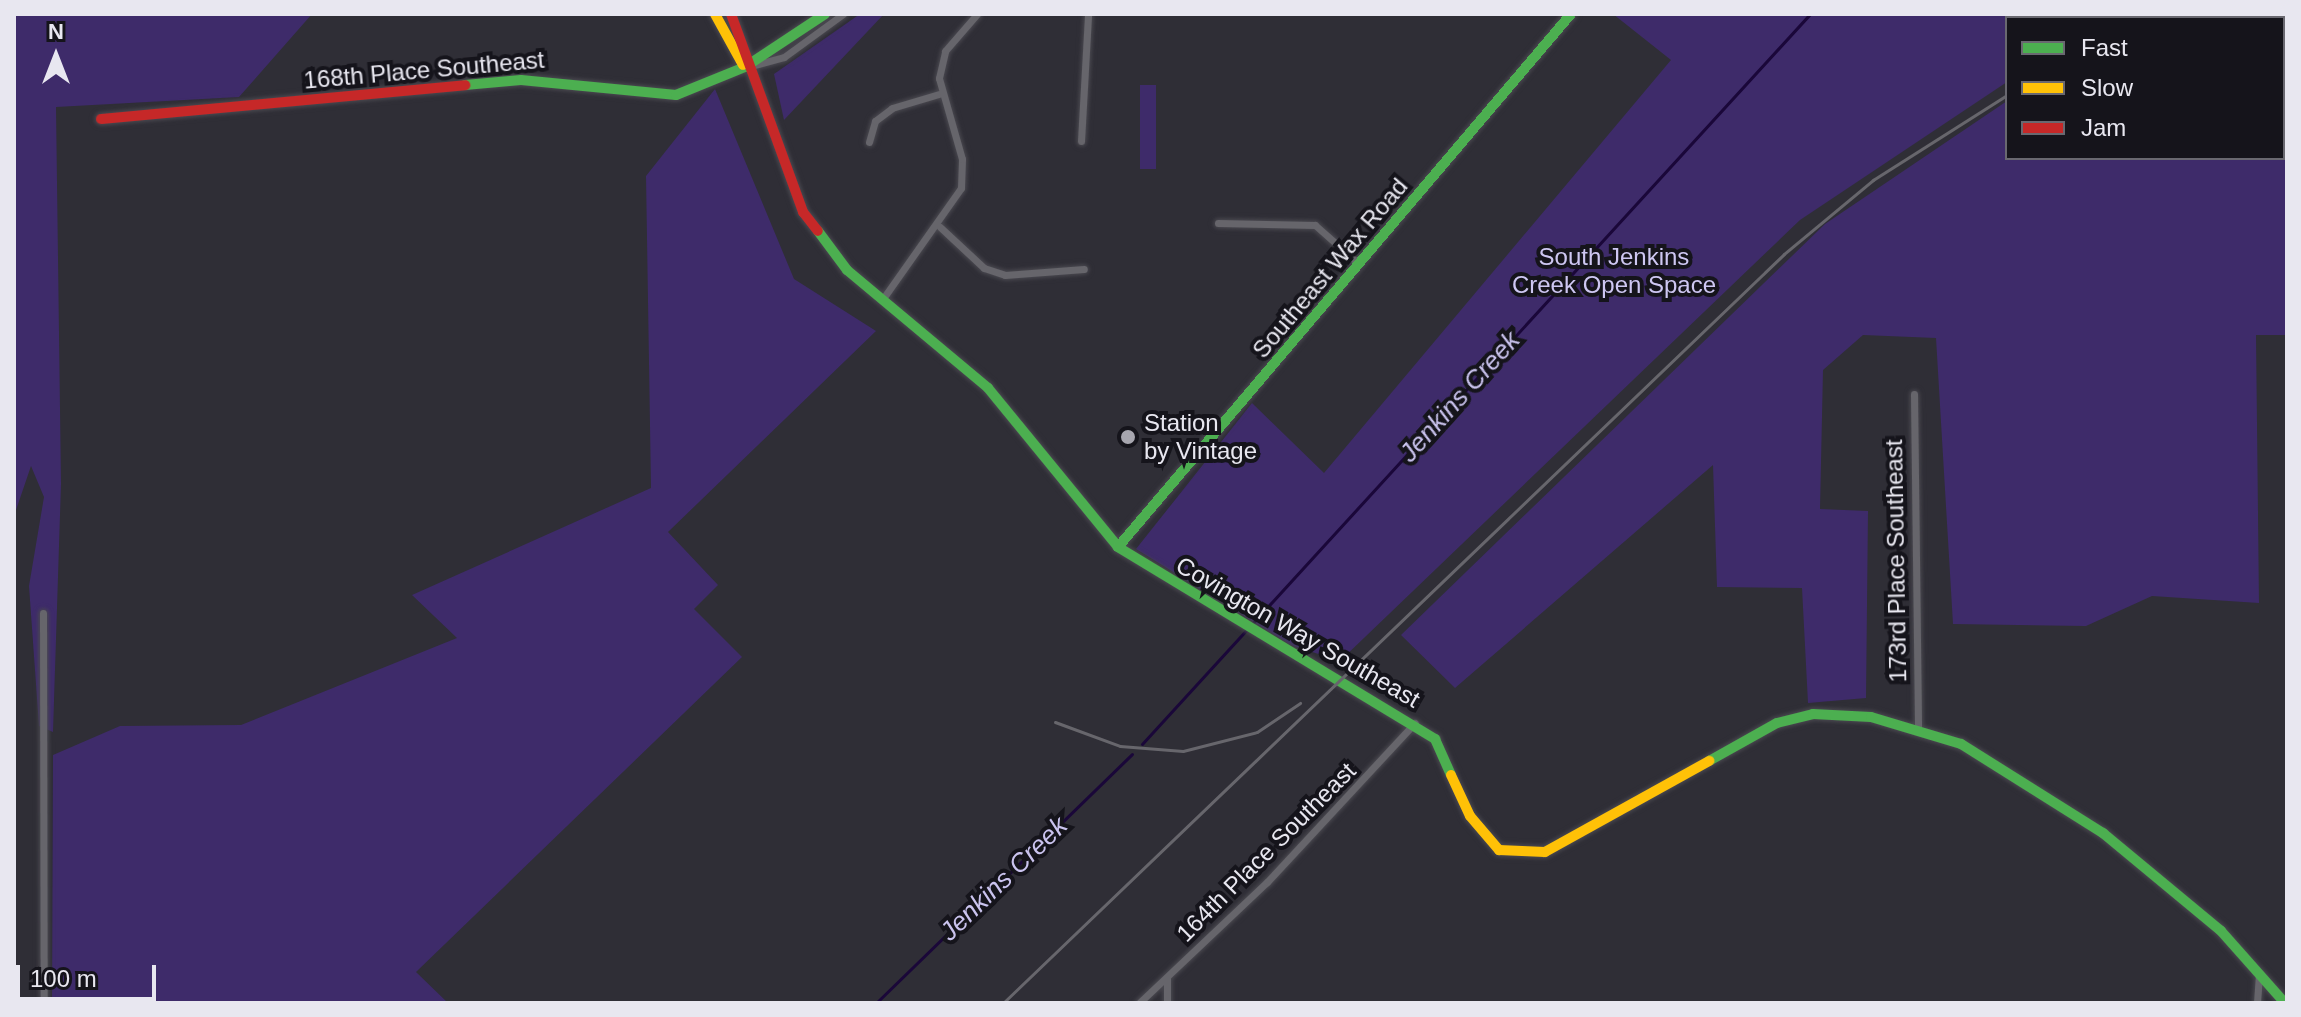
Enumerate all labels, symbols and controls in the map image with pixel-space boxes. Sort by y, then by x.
north arrow [16,16,96,96]
legend [2005,16,2285,160]
text: N [48,19,64,44]
text: Fast [2081,34,2128,61]
street label: 168th Place Southeast [302,45,546,95]
text: Slow [2081,74,2133,101]
text: Jam [2081,114,2126,141]
street label: Southeast Wax Road [1246,172,1414,364]
park label: South Jenkins Creek Open Space [1512,243,1716,299]
water label: Jenkins Creek [1393,325,1527,469]
place label: Station by Vintage [1144,409,1257,465]
marker: Station by Vintage [1119,428,1137,446]
street label: 173rd Place Southeast [1879,439,1913,683]
street label: Covington Way Southeast [1171,550,1425,714]
street label: 164th Place Southeast [1170,756,1362,948]
water label: Jenkins Creek [934,811,1074,947]
scale bar [20,949,160,999]
text: 100 m [30,965,97,992]

